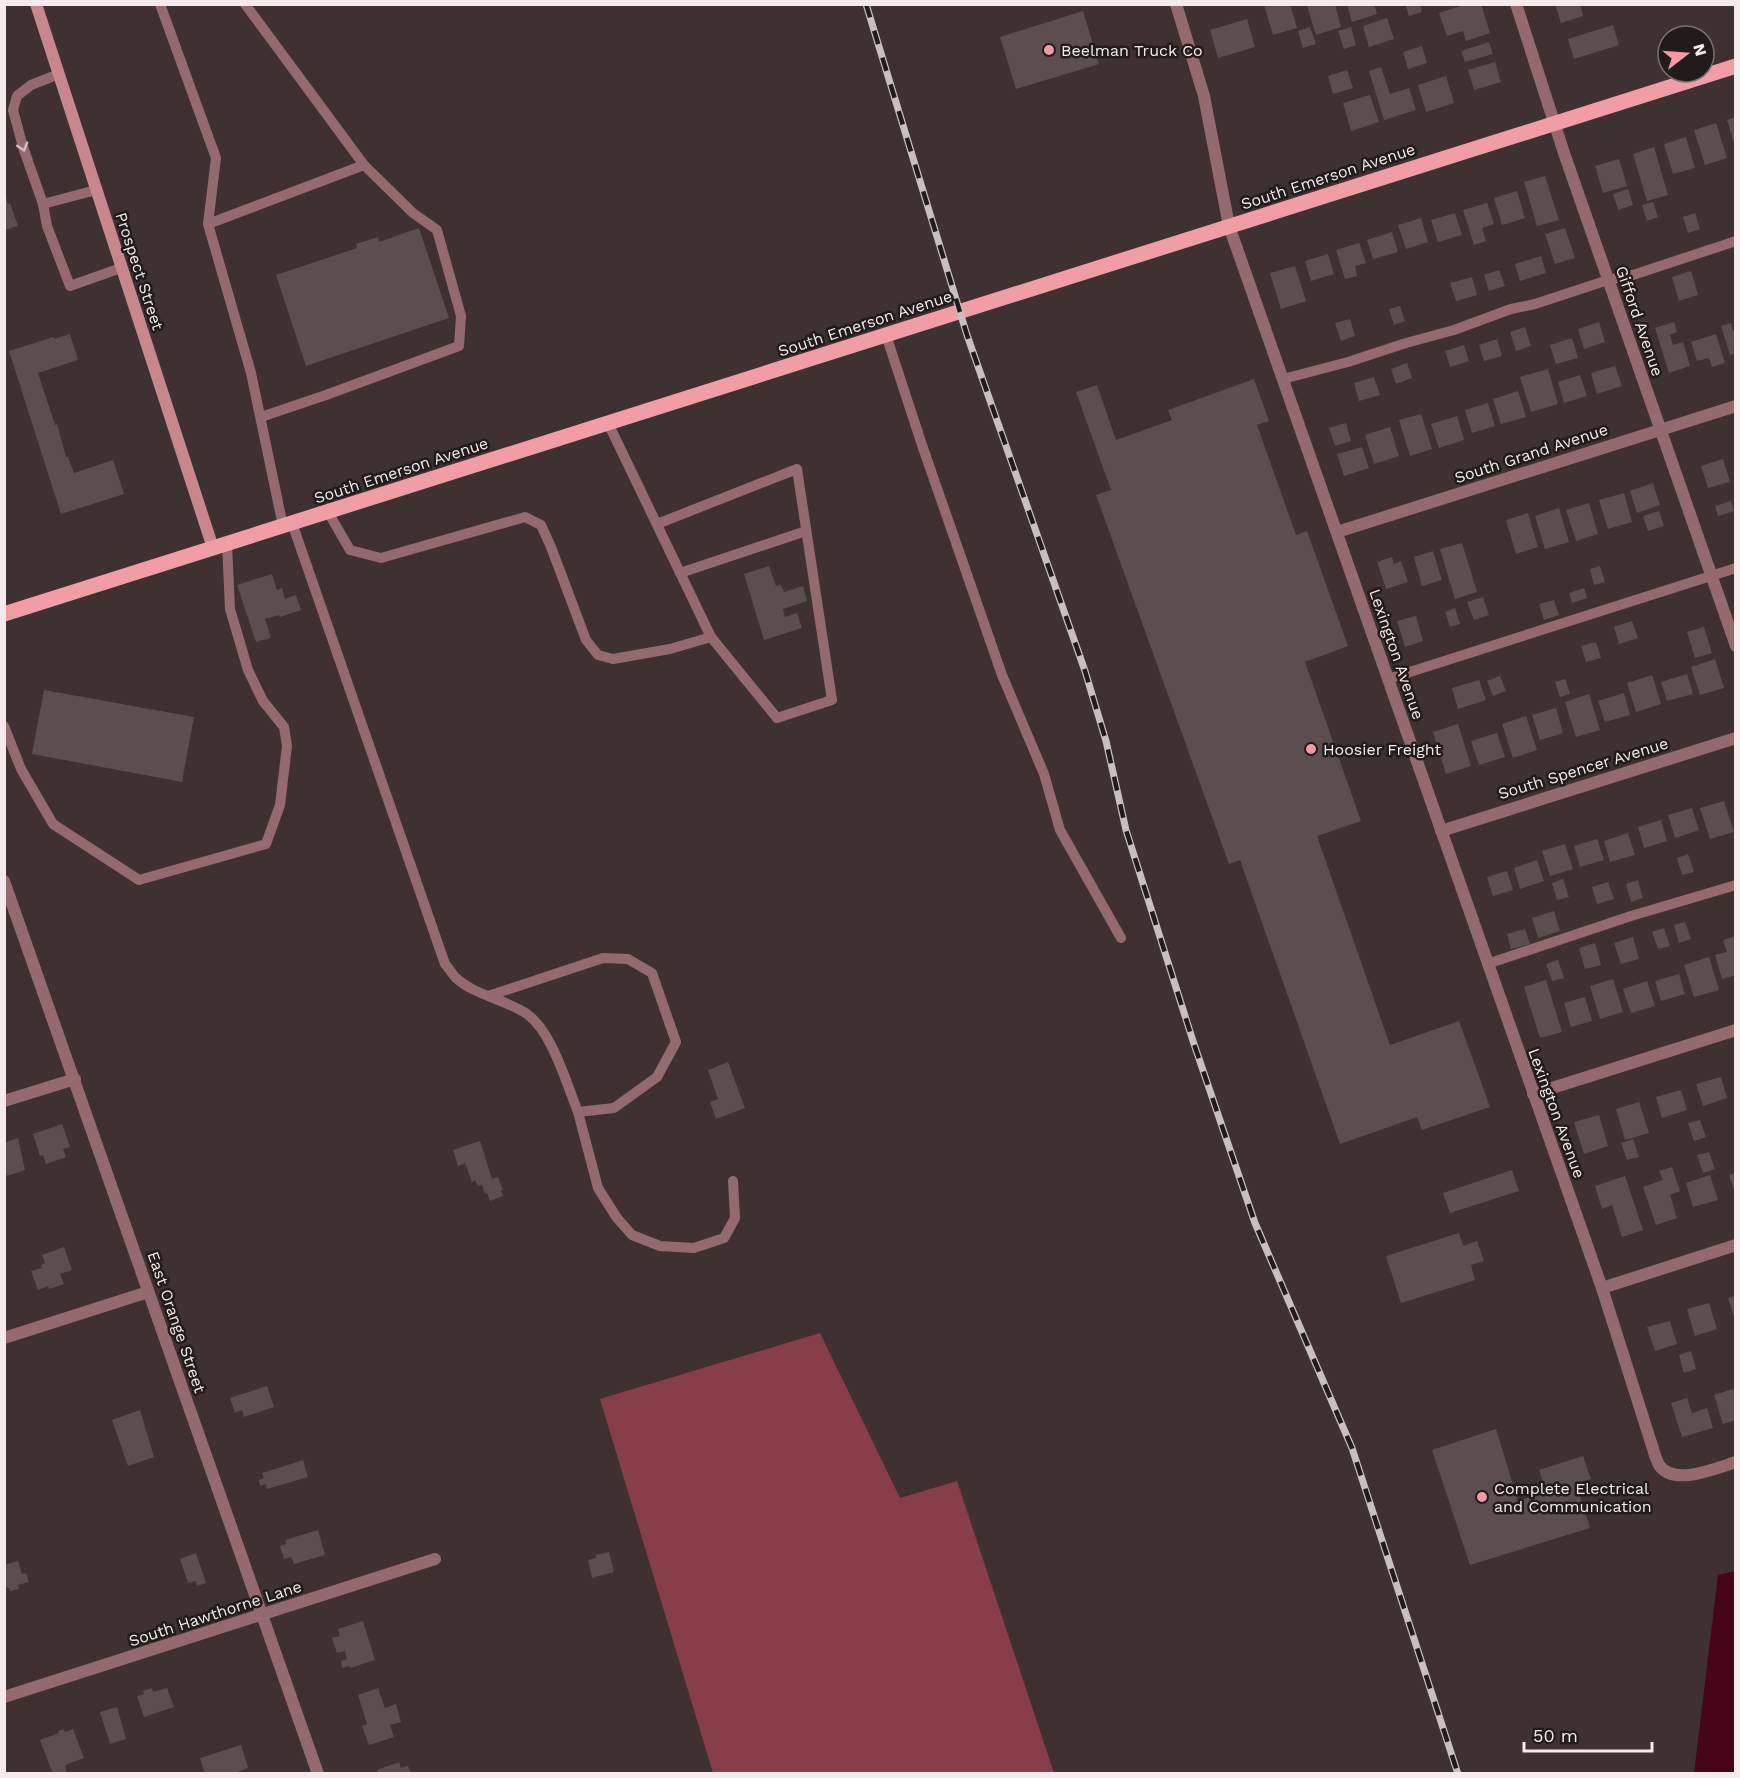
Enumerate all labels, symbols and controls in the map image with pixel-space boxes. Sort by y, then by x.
north arrow [1656,24,1716,84]
place label: Beelman Truck Co [1061,41,1203,60]
text: N [1689,41,1711,58]
marker: Beelman Truck Co [1042,43,1056,57]
street label: South Emerson Avenue [1239,139,1418,214]
one-way arrow [16,141,28,152]
street label: Prospect Street [112,210,168,333]
street label: Gifford Avenue [1612,263,1667,379]
street label: South Emerson Avenue [776,286,955,361]
street label: South Grand Avenue [1452,420,1610,487]
street label: South Emerson Avenue [312,433,491,508]
street label: Lexington Avenue [1365,586,1428,722]
street label: South Spencer Avenue [1496,734,1671,803]
place label: Hoosier Freight [1323,740,1442,759]
marker: Hoosier Freight [1304,742,1318,756]
street label: Lexington Avenue [1524,1046,1589,1181]
street label: East Orange Street [143,1249,210,1396]
place label: Complete Electrical and Communication [1494,1479,1652,1516]
marker: Complete Electrical and Communication [1475,1490,1489,1504]
street label: South Hawthorne Lane [126,1577,304,1650]
scale bar [1524,1715,1652,1753]
text: 50 m [1533,1725,1578,1746]

